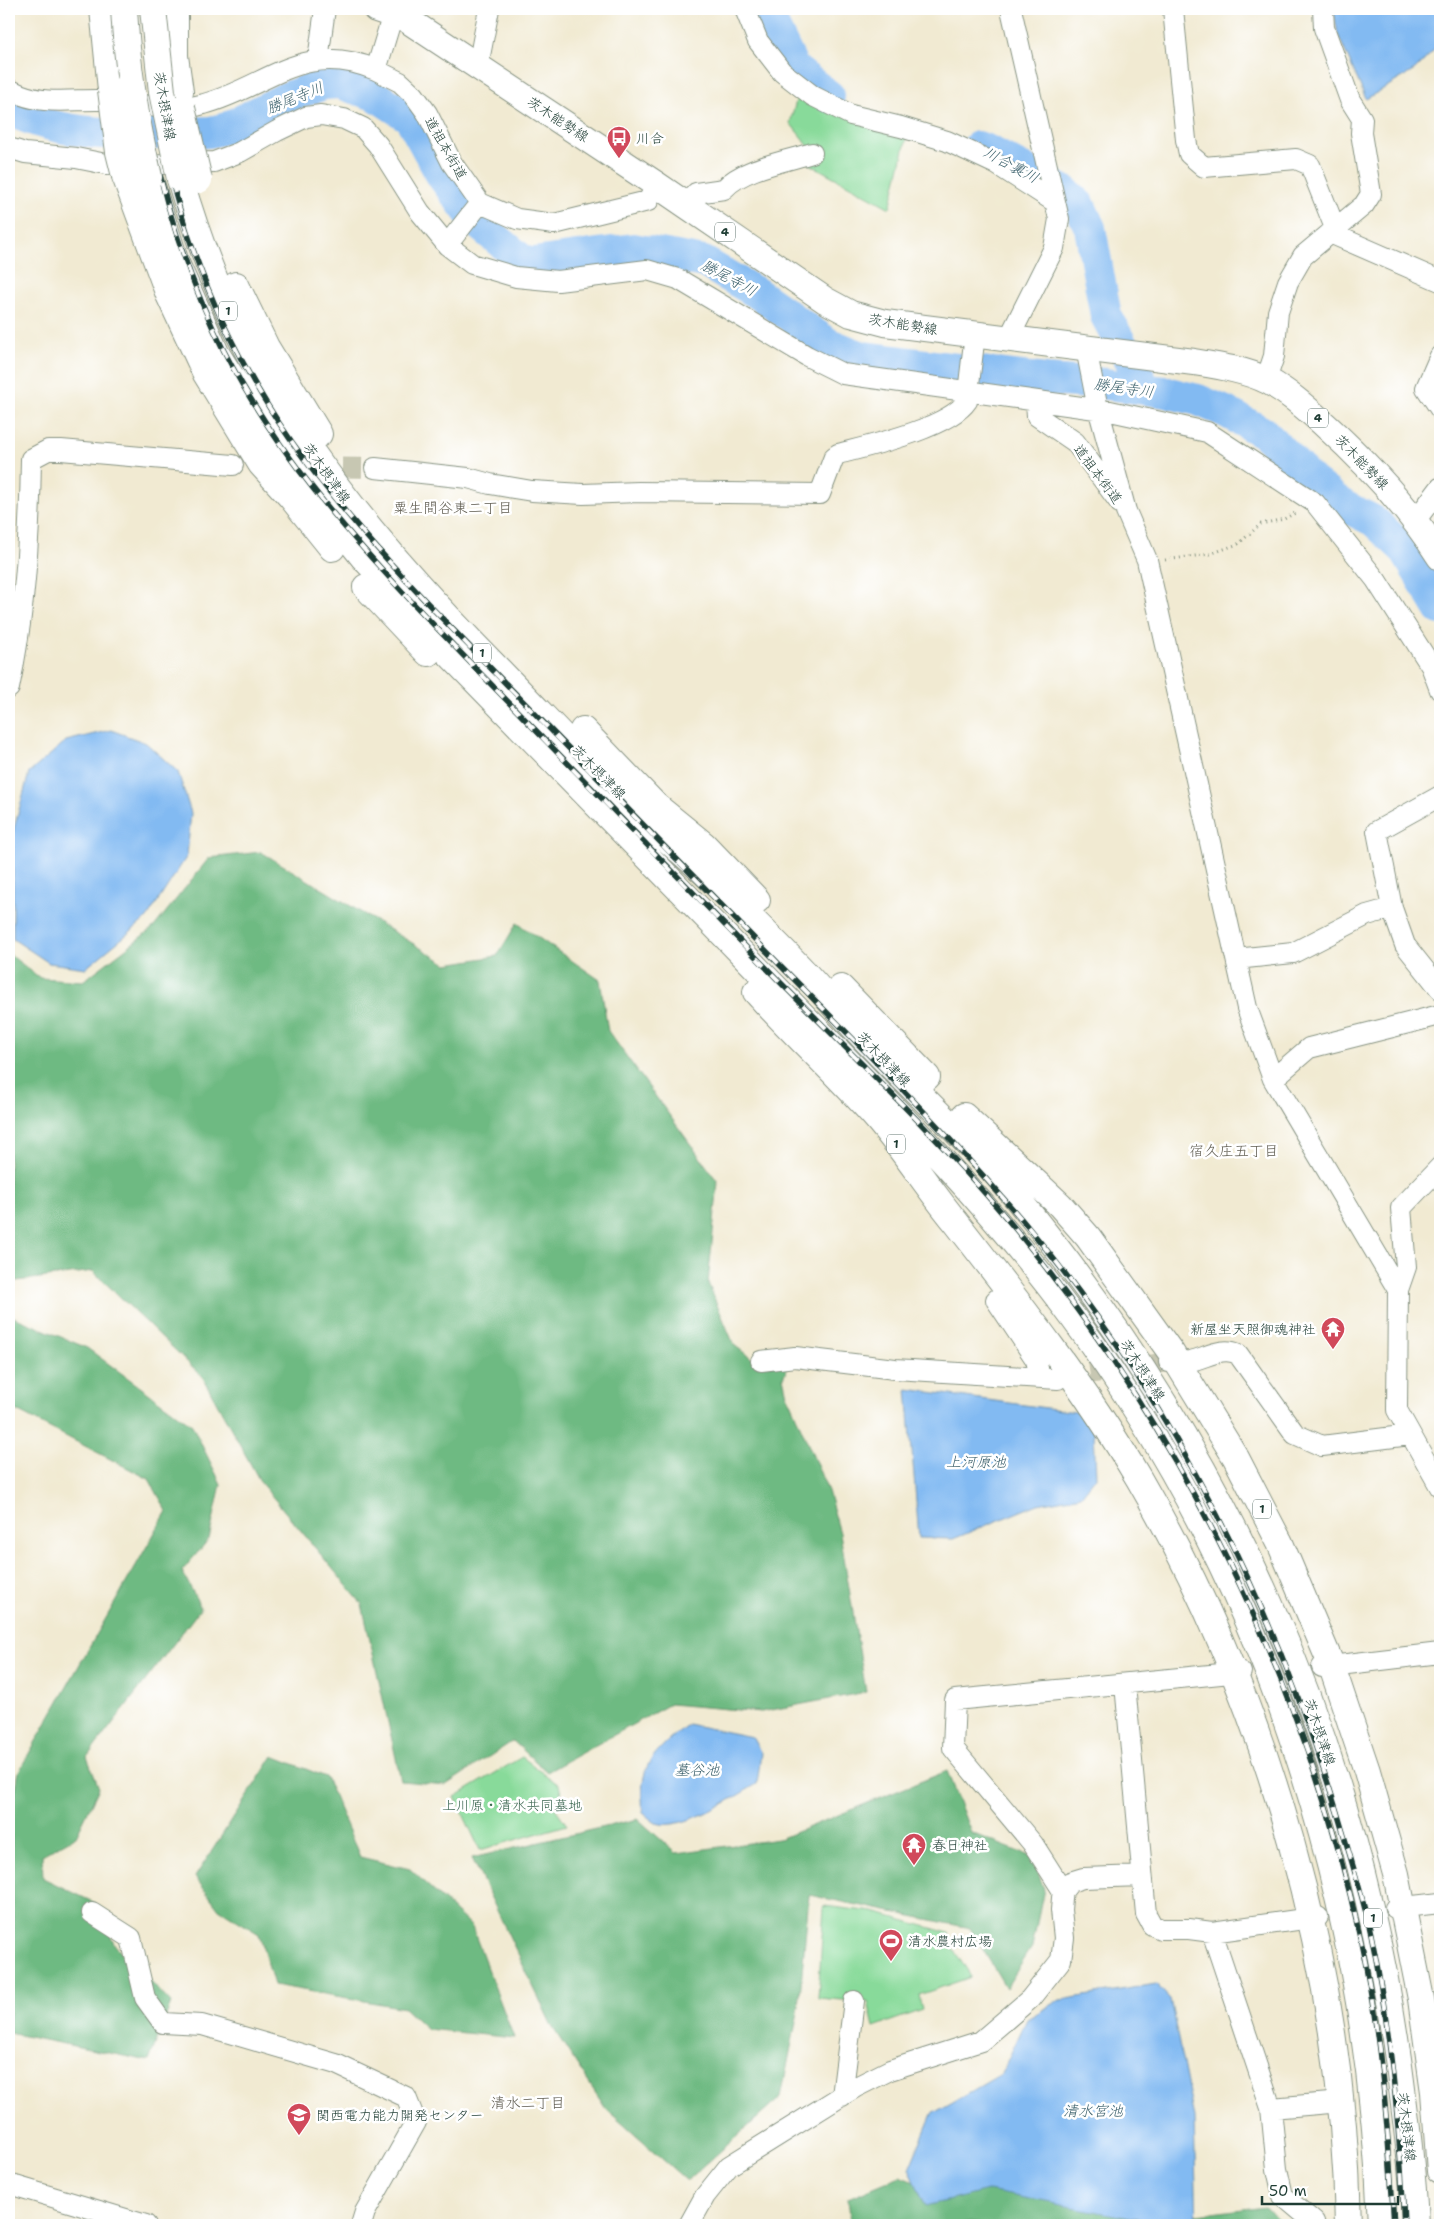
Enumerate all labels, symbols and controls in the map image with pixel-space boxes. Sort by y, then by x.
street label: 茨木摂津線 [150,70,180,142]
water label: 勝尾寺川 [263,77,327,119]
street label: 茨木能勢線 [524,92,592,146]
street label: 道祖本街道 [421,113,471,183]
bus stop icon: 川合 [606,125,632,159]
place label: 川合 [636,129,664,147]
water label: 川合裏川 [980,142,1042,188]
road number: 4 [715,222,735,242]
water label: 勝尾寺川 [698,255,760,301]
road number: 1 [219,302,237,321]
street label: 茨木能勢線 [867,310,939,338]
water label: 勝尾寺川 [1093,374,1155,402]
road number: 4 [1308,408,1328,428]
street label: 茨木能勢線 [1331,431,1393,493]
street label: 茨木摂津線 [299,439,355,507]
street label: 道祖本街道 [1070,441,1126,507]
district label: 粟生間谷東二丁目 [393,498,513,518]
road number: 1 [473,644,491,662]
street label: 茨木摂津線 [568,741,630,803]
street label: 茨木摂津線 [853,1028,915,1090]
road number: 1 [887,1134,905,1154]
district label: 宿久庄五丁目 [1189,1141,1279,1161]
temple icon: 新屋坐天照御魂神社 [1320,1316,1346,1350]
place label: 新屋坐天照御魂神社 [1190,1320,1316,1338]
street label: 茨木摂津線 [1116,1336,1170,1404]
water label: 上河原池 [946,1452,1007,1472]
road number: 1 [1253,1500,1271,1518]
street label: 茨木摂津線 [1300,1696,1340,1768]
water label: 墓谷池 [674,1760,720,1780]
park label: 上川原・清水共同墓地 [442,1796,582,1814]
temple icon: 春日神社 [901,1832,927,1866]
place label: 春日神社 [932,1836,988,1854]
road number: 1 [1364,1909,1382,1928]
sports icon: 清水農村広場 [878,1928,904,1962]
place label: 清水農村広場 [908,1932,992,1950]
street label: 茨木摂津線 [1394,2091,1420,2163]
district label: 清水二丁目 [490,2093,566,2113]
water label: 清水宮池 [1063,2101,1124,2121]
school or university icon: 関西電力能力開発センター [286,2102,312,2136]
place label: 関西電力能力開発センター [316,2106,483,2124]
scale bar [1262,2174,1398,2206]
text: 50 m [1269,2181,1307,2201]

